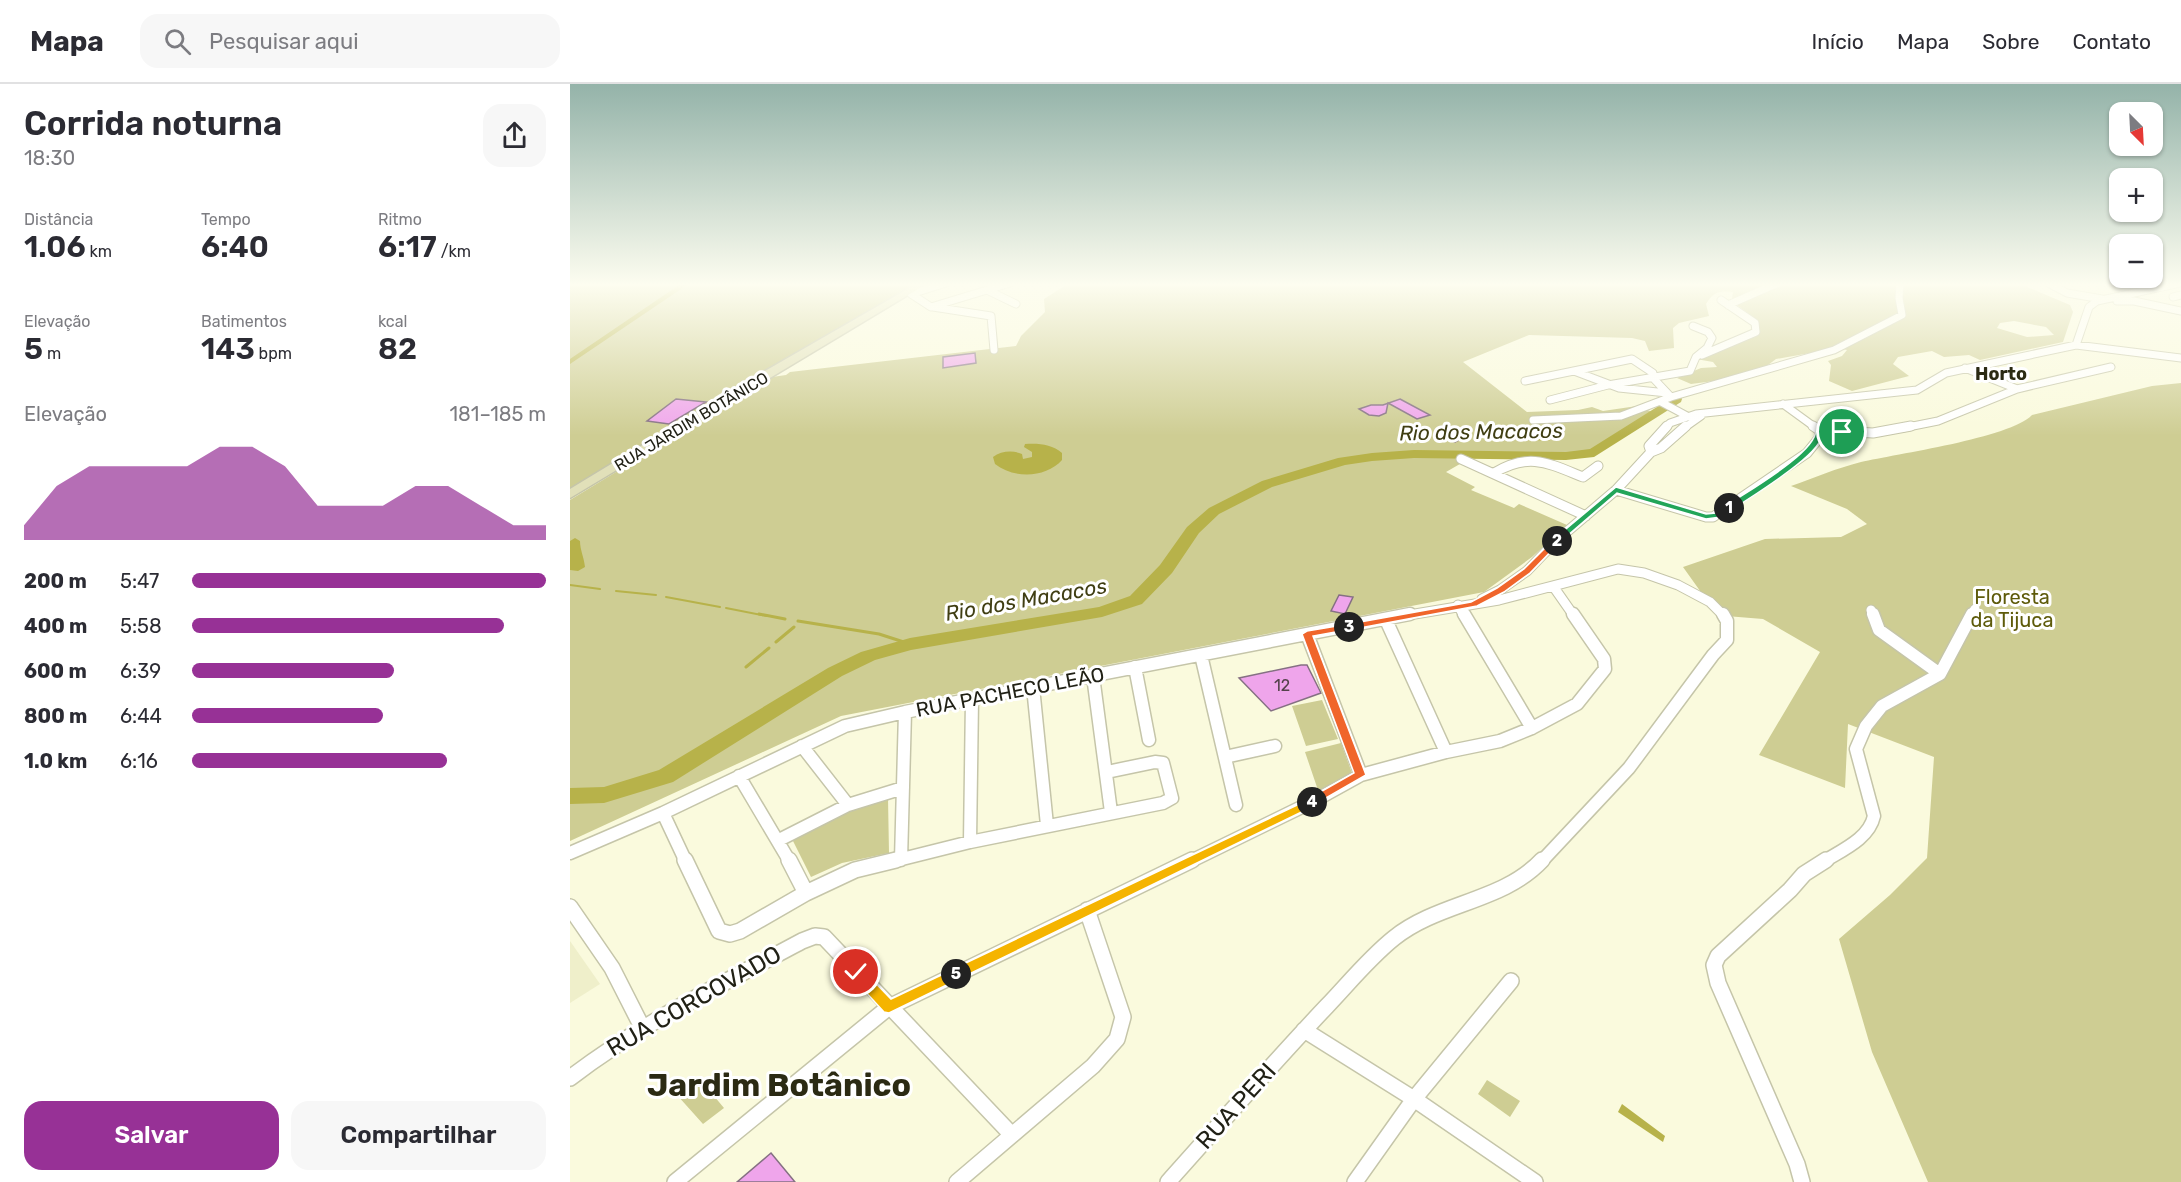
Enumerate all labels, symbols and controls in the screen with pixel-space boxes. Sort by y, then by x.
search box [140,14,560,68]
text: Mapa [30,25,104,58]
icon: search [161,25,194,58]
text: Pesquisar aqui [209,28,359,55]
text: Início [1812,29,1864,54]
text: Mapa [1897,29,1949,54]
text: Sobre [1982,29,2039,54]
text: Contato [2072,29,2151,54]
north arrow [2109,102,2163,156]
map controls [2109,102,2163,288]
text: Corrida noturna [24,104,282,143]
button: share [483,104,546,167]
text: 18:30 [24,146,75,170]
button: + [2109,168,2163,222]
text: Distância [24,210,93,229]
text: Tempo [201,210,251,229]
text: Ritmo [378,210,422,229]
text: 1.06 [24,229,86,265]
text: 6:40 [201,229,269,265]
text: 6:17 [378,229,437,265]
button: − [2109,234,2163,288]
text: km [86,242,112,261]
text: /km [437,242,471,261]
text: Elevação [24,312,90,331]
text: Batimentos [201,312,287,331]
text: kcal [378,312,407,331]
text: 5 [24,331,43,367]
text: 143 [201,331,255,367]
text: 82 [378,331,417,367]
text: m [43,344,61,363]
text: bpm [255,344,292,363]
district label: Horto [1975,363,2027,385]
street label: RUA JARDIM BOTÂNICO [611,368,772,475]
text: Elevação [24,402,107,426]
text: 181–185 m [450,402,546,426]
pin [1816,406,1867,457]
icon: arrive [1825,415,1858,448]
water label: Rio dos Macacos [1399,418,1563,445]
pin: 1 [1714,493,1744,523]
text: 1 [1725,498,1733,517]
pin: 2 [1542,526,1572,556]
text: 2 [1552,531,1562,550]
text: 200 m [24,569,87,593]
text: 5:47 [120,569,159,593]
water label: Rio dos Macacos [943,573,1109,626]
park label: Floresta da Tijuca [1971,585,2053,632]
pin: 3 [1334,612,1364,642]
text: 400 m [24,614,87,638]
text: 5:58 [120,614,162,638]
text: 3 [1344,617,1354,636]
text: 600 m [24,659,87,683]
text: 6:39 [120,659,161,683]
street label: RUA PACHECO LEÃO [914,662,1106,722]
house number: 12 [1274,676,1290,695]
text: 800 m [24,704,87,728]
text: 6:44 [120,704,162,728]
text: 1.0 km [24,749,87,773]
text: 6:16 [120,749,158,773]
pin: 4 [1297,787,1327,817]
text: 4 [1307,792,1317,811]
street label: RUA CORCOVADO [602,940,786,1062]
pin [830,946,881,997]
icon: check [839,955,872,988]
pin: 5 [941,959,971,989]
text: 5 [951,964,961,983]
street label: RUA PERI [1190,1057,1282,1155]
district label: Jardim Botânico [647,1066,911,1104]
button: Salvar [24,1101,279,1170]
button: Compartilhar [291,1101,546,1170]

